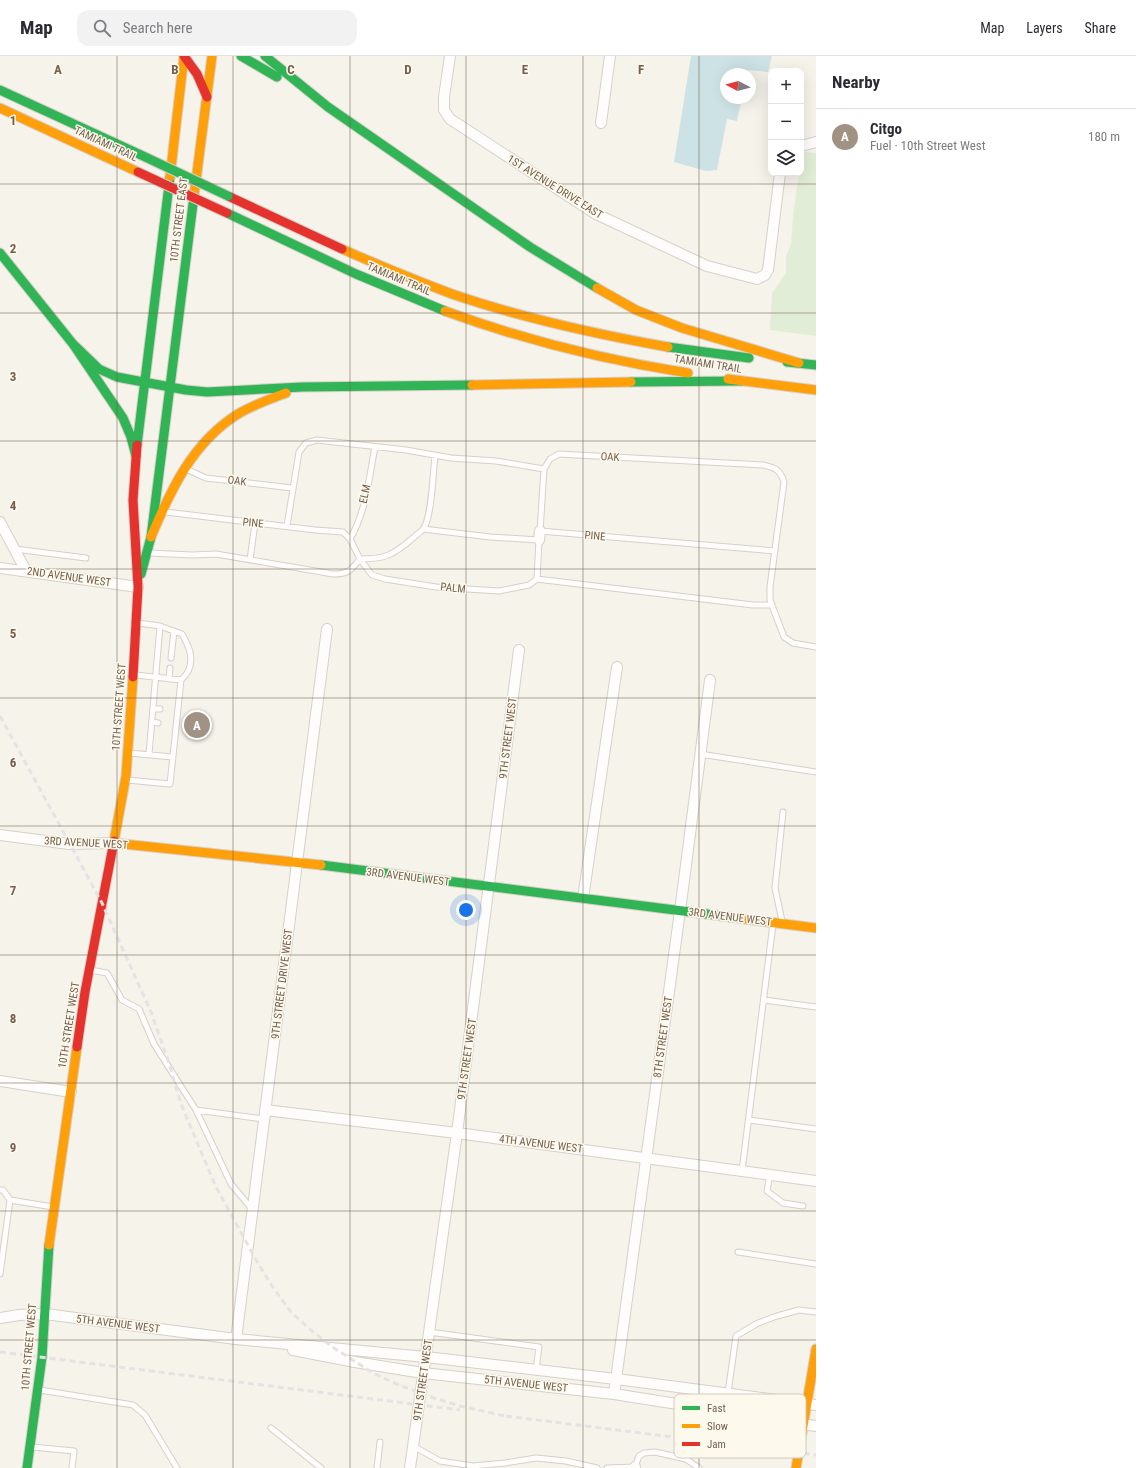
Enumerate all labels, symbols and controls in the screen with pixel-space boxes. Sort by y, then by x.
search box [77,10,357,46]
text: Map [20,16,53,39]
icon: search [91,17,113,39]
text: Search here [123,19,193,37]
text: Map [980,20,1004,36]
text: Layers [1026,20,1063,36]
text: Share [1085,20,1116,36]
text: A [54,62,62,77]
text: B [171,62,179,77]
text: C [287,62,295,77]
text: D [404,62,412,77]
text: E [522,62,529,77]
text: F [638,62,644,77]
north arrow [720,68,756,104]
map controls [768,68,804,176]
button: + [768,68,804,104]
text: Nearby [832,72,880,92]
button: − [768,104,804,140]
text: 1 [10,113,16,128]
text: Citgo [870,120,902,138]
street label: TAMIAMI TRAIL [72,124,140,164]
text: A [841,129,849,144]
text: 180 m [1088,129,1120,144]
text: Fuel · 10th Street West [870,138,986,153]
button: layers [768,140,804,176]
street label: 1ST AVENUE DRIVE EAST [505,152,605,222]
street label: 10TH STREET EAST [167,177,191,263]
text: 2 [10,241,17,256]
street label: TAMIAMI TRAIL [365,260,433,298]
street label: TAMIAMI TRAIL [673,352,743,376]
text: 3 [10,369,16,384]
street label: OAK [600,450,620,464]
street label: OAK [227,473,247,489]
street label: ELM [357,483,373,505]
text: 4 [10,498,17,513]
street label: PINE [242,515,265,531]
street label: PINE [584,529,607,543]
street label: 2ND AVENUE WEST [26,565,112,589]
street label: PALM [440,580,466,596]
text: 5 [10,626,17,641]
street label: 10TH STREET WEST [109,663,129,751]
street label: 9TH STREET WEST [497,696,519,780]
pin: A [184,710,210,740]
text: 6 [10,755,17,770]
street label: 3RD AVENUE WEST [44,834,128,852]
street label: 3RD AVENUE WEST [366,865,451,889]
text: 7 [10,883,17,898]
your location [456,900,476,920]
street label: 3RD AVENUE WEST [688,905,773,929]
street label: 9TH STREET DRIVE WEST [269,928,295,1040]
street label: 10TH STREET WEST [56,980,82,1069]
street label: 8TH STREET WEST [651,995,675,1079]
text: 8 [10,1011,16,1026]
street label: 9TH STREET WEST [455,1017,479,1101]
street label: 4TH AVENUE WEST [498,1132,584,1156]
text: 9 [10,1140,16,1155]
street label: 10TH STREET WEST [19,1303,39,1391]
street label: 5TH AVENUE WEST [75,1312,161,1336]
street label: 9TH STREET WEST [411,1338,435,1422]
street label: 5TH AVENUE WEST [483,1373,569,1395]
legend [674,1394,806,1458]
text: Fast [707,1402,726,1415]
text: Slow [707,1420,728,1433]
text: Jam [707,1438,726,1451]

